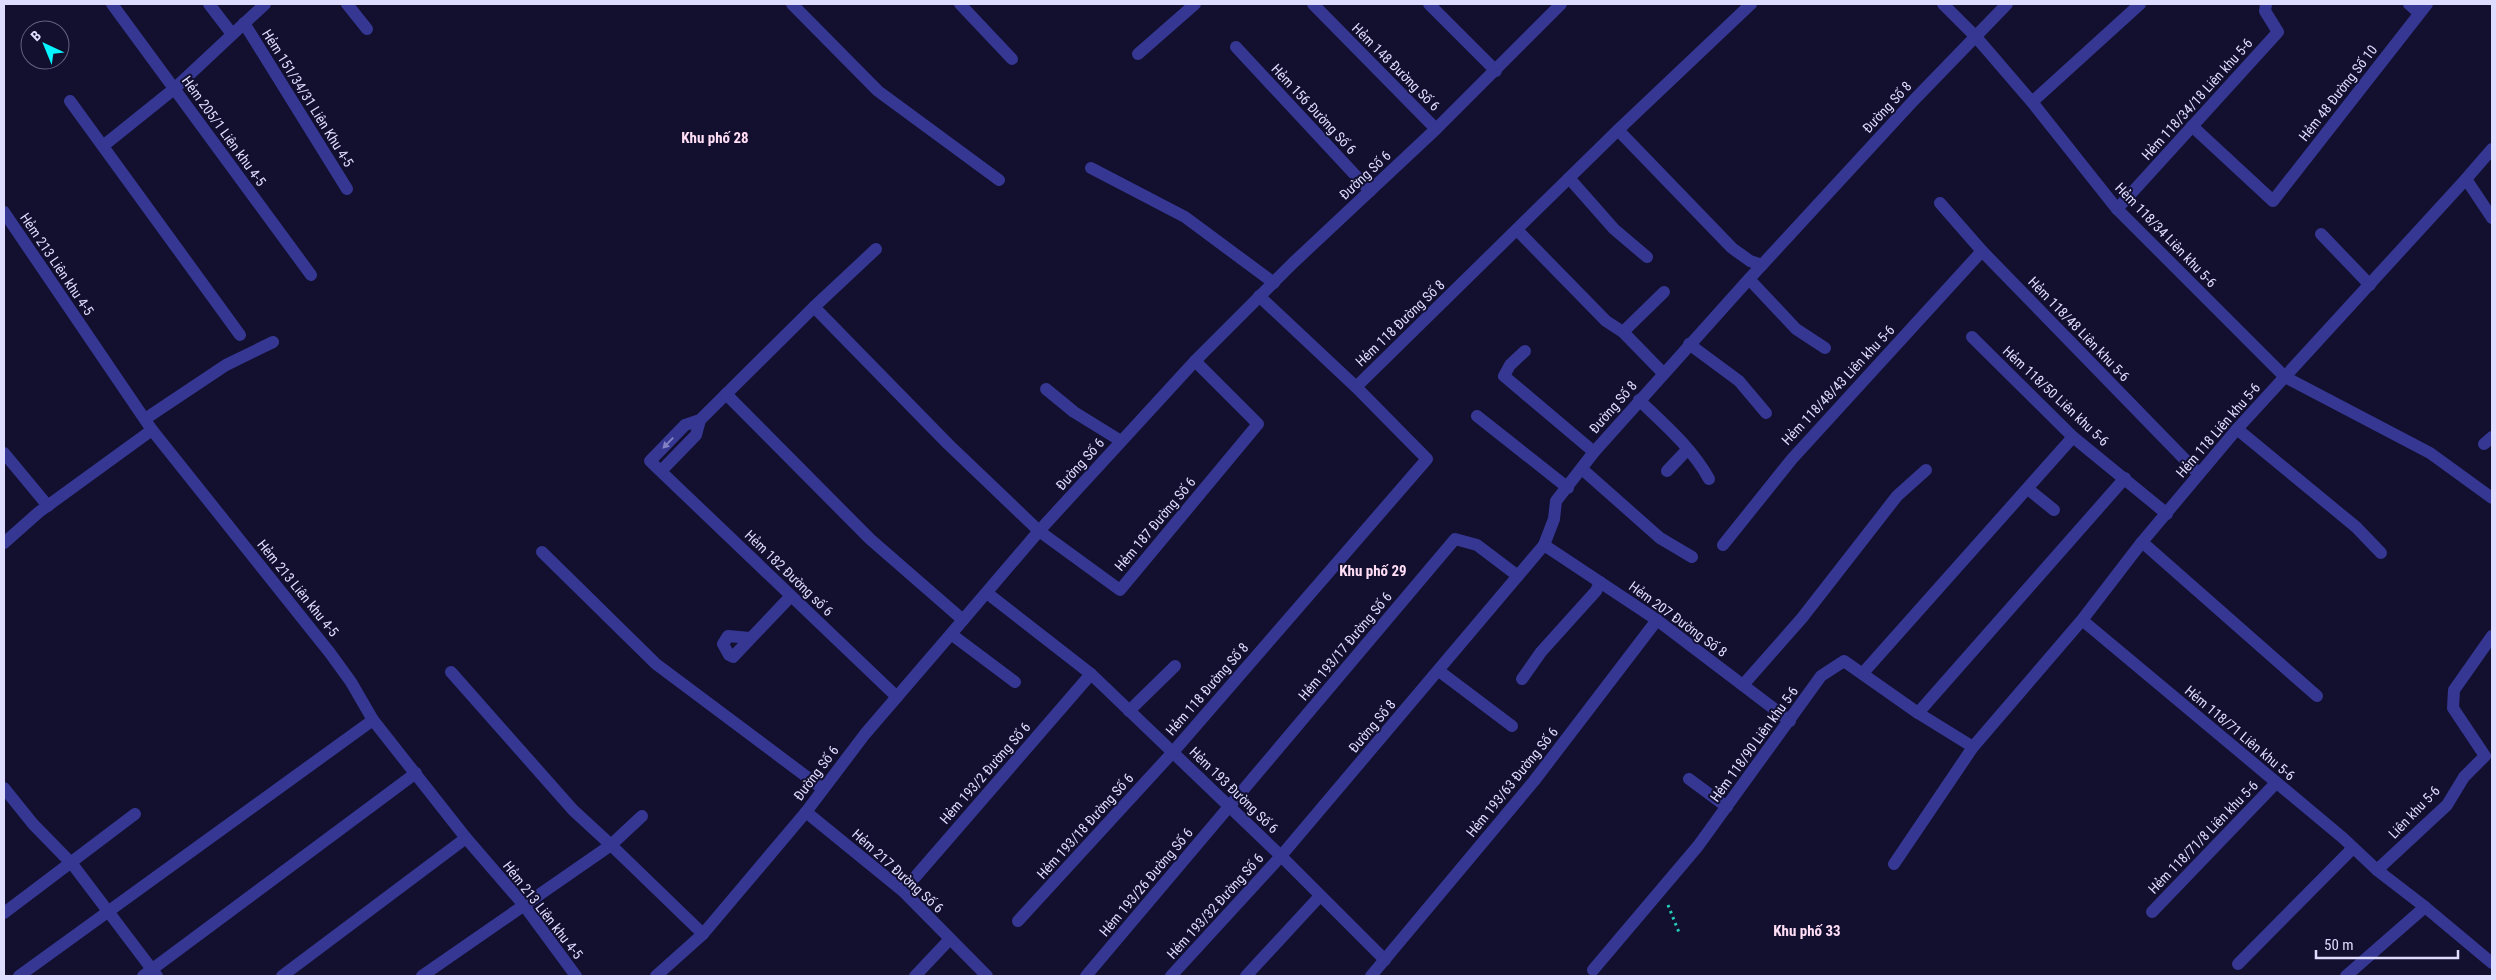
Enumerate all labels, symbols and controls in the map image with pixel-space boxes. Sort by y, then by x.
north arrow [20,20,70,70]
street label: Hẻm 148 Đường Số 6 [1349,20,1443,114]
street label: Hẻm 151/34/31 Liên Khu 4-5 [259,26,357,170]
text: B [28,27,44,44]
street label: Hẻm 118/34/18 Liên khu 5-6 [2138,35,2256,163]
street label: Hẻm 48 Đường Số 10 [2296,42,2380,144]
street label: Hẻm 156 Đường Số 6 [1268,61,1360,157]
street label: Hẻm 205/1 Liên khu 4-5 [179,73,269,189]
street label: Đường Số 8 [1859,78,1915,136]
district label: Khu phố 28 [681,129,749,147]
street label: Đường Số 6 [1336,147,1394,203]
street label: Hẻm 118/34 Liên khu 5-6 [2112,180,2220,291]
street label: Hẻm 213 Liên khu 4-5 [17,210,97,318]
street label: Hẻm 118/48 Liên khu 5-6 [2025,274,2133,385]
street label: Hẻm 118 Đường Số 8 [1352,276,1448,369]
street label: Hẻm 118/48/43 Liên khu 5-6 [1778,322,1898,448]
street label: Hẻm 118/50 Liên khu 5-6 [2000,343,2112,449]
street label: Đường Số 8 [1586,377,1640,436]
street label: Hẻm 118 Liên khu 5-6 [2173,380,2263,480]
street label: Đường Số 6 [1053,435,1107,493]
one-way arrow [662,437,674,449]
street label: Hẻm 187 Đường Số 6 [1111,474,1199,574]
street label: Hẻm 182 Đường số 6 [742,527,836,619]
street label: Hẻm 213 Liên khu 4-5 [254,536,342,640]
district label: Khu phố 29 [1339,562,1407,580]
street label: Hẻm 207 Đường Số 8 [1626,578,1730,660]
street label: Hẻm 193/17 Đường Số 6 [1295,589,1395,703]
street label: Hẻm 118 Đường Số 8 [1163,639,1252,738]
street label: Hẻm 118/71 Liên khu 5-6 [2182,682,2298,784]
street label: Hẻm 118/90 Liên khu 5-6 [1707,683,1801,805]
street label: Đường Số 8 [1345,696,1399,756]
street label: Hẻm 193/2 Đường Số 6 [937,719,1034,827]
street label: Hẻm 193/63 Đường Số 6 [1463,724,1561,840]
street label: Đường Số 6 [790,742,842,803]
street label: Hẻm 193 Đường Số 6 [1186,744,1282,837]
street label: Hẻm 193/18 Đường Số 6 [1033,770,1137,882]
street label: Hẻm 118/71/8 Liên khu 5-6 [2145,777,2261,897]
street label: Liên khu 5-6 [2385,782,2443,842]
street label: Hẻm 193/26 Đường Số 6 [1096,825,1196,939]
street label: Hẻm 217 Đường Số 6 [849,826,947,916]
street label: Hẻm 193/32 Đường Số 6 [1163,850,1267,962]
street label: Hẻm 213 Liên khu 4-5 [500,858,586,962]
district label: Khu phố 33 [1773,922,1841,940]
scale bar [2316,928,2458,960]
text: 50 m [2324,936,2354,954]

